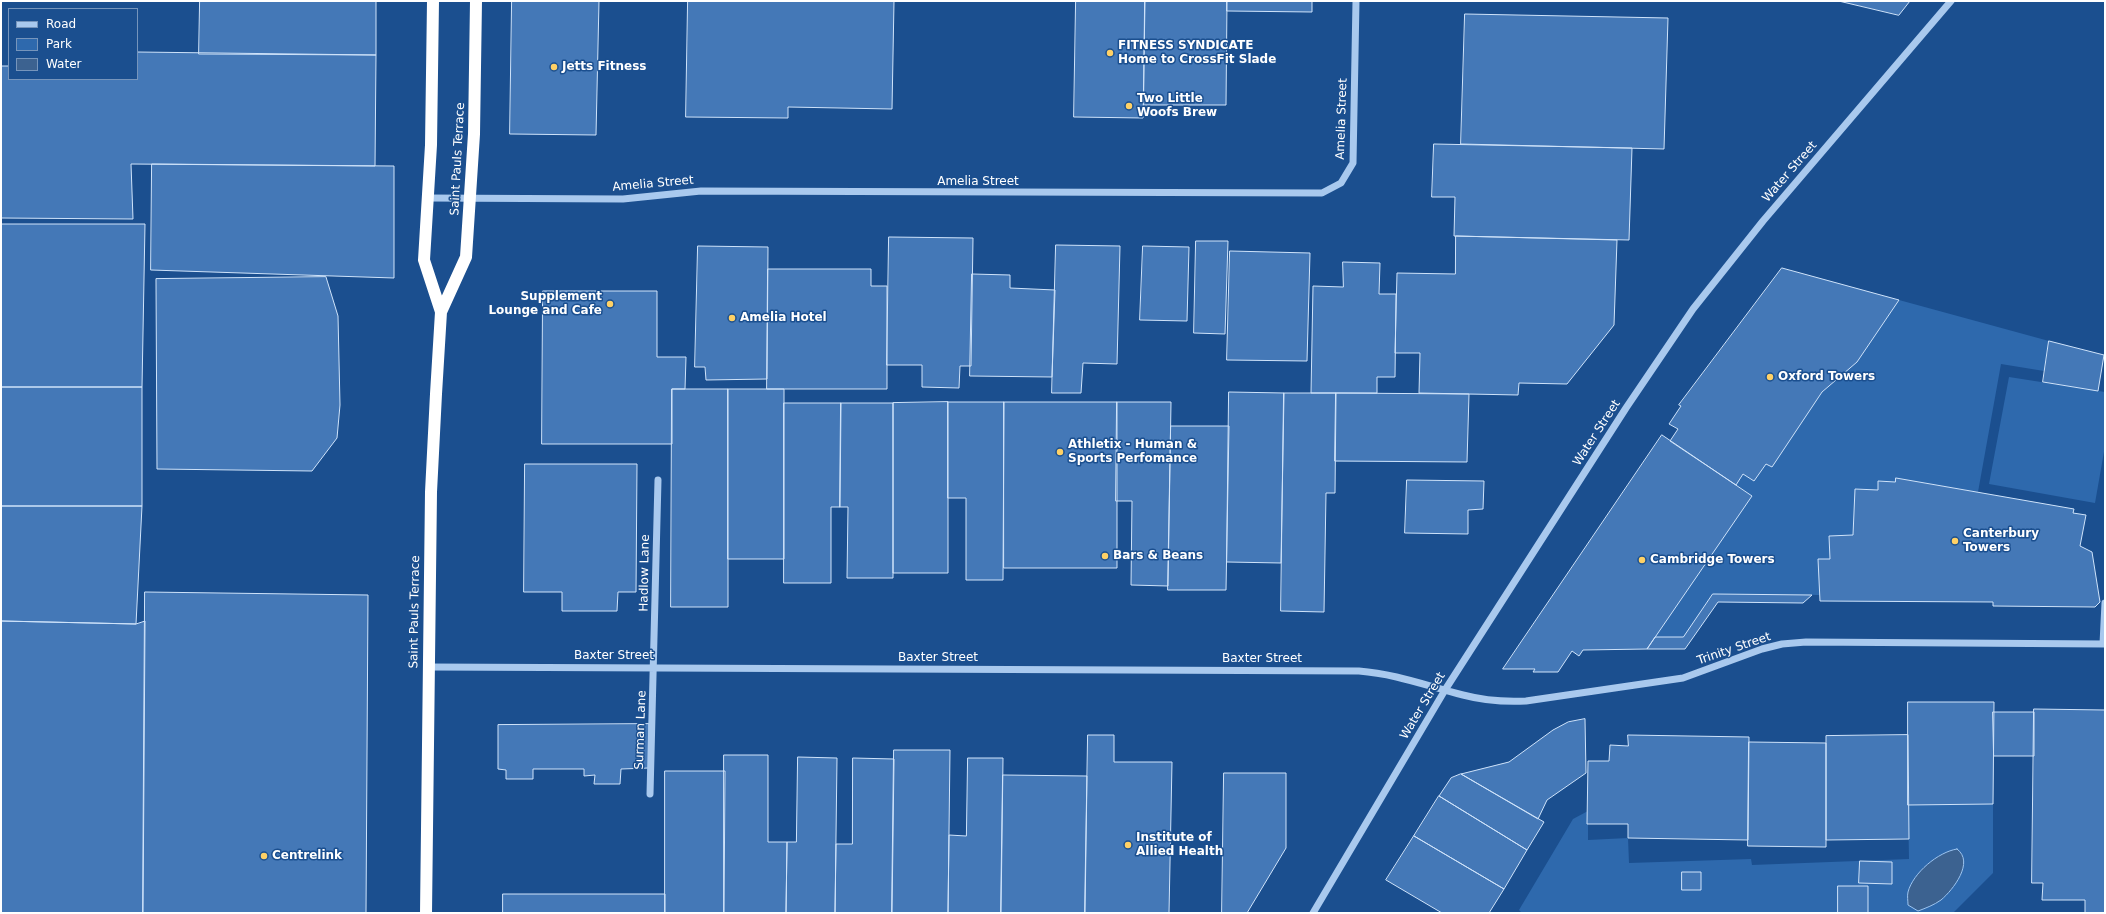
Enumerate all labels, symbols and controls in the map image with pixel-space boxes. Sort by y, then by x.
legend [8,8,138,80]
text: Road [46,17,76,31]
text: Park [46,37,72,51]
place label: FITNESS SYNDICATE Home to CrossFit Slade [1118,39,1276,67]
marker: FITNESS SYNDICATE Home to CrossFit Slade [1105,48,1115,58]
text: Water [46,57,81,71]
place label: Jetts Fitness [562,60,646,74]
marker: Jetts Fitness [549,62,559,72]
street label: Amelia Street [1333,78,1351,160]
place label: Two Little Woofs Brew [1137,92,1217,120]
marker: Two Little Woofs Brew [1124,101,1134,111]
street label: Saint Pauls Terrace [448,102,468,216]
street label: Water Street [1760,139,1820,205]
street label: Amelia Street [612,173,694,195]
street label: Amelia Street [937,175,1019,189]
place label: Supplement Lounge and Cafe [488,290,602,318]
marker: Supplement Lounge and Cafe [605,299,615,309]
place label: Amelia Hotel [740,311,827,325]
marker: Amelia Hotel [727,313,737,323]
place label: Oxford Towers [1778,370,1875,384]
marker: Oxford Towers [1765,372,1775,382]
street label: Water Street [1570,397,1624,469]
place label: Athletix - Human & Sports Perfomance [1068,438,1197,466]
marker: Athletix - Human & Sports Perfomance [1055,447,1065,457]
place label: Canterbury Towers [1963,527,2039,555]
street label: Hadlow Lane [637,534,653,612]
marker: Canterbury Towers [1950,536,1960,546]
place label: Bars & Beans [1113,549,1203,563]
marker: Bars & Beans [1100,551,1110,561]
place label: Cambridge Towers [1650,553,1775,567]
street label: Saint Pauls Terrace [407,555,423,669]
marker: Cambridge Towers [1637,555,1647,565]
street label: Trinity Street [1695,630,1773,668]
street label: Baxter Street [574,649,654,663]
street label: Baxter Street [898,651,978,665]
street label: Baxter Street [1222,652,1302,666]
street label: Water Street [1397,670,1449,742]
street label: Surman Lane [632,690,650,770]
place label: Institute of Allied Health [1136,831,1223,859]
marker: Institute of Allied Health [1123,840,1133,850]
place label: Centrelink [272,849,342,863]
marker: Centrelink [259,851,269,861]

